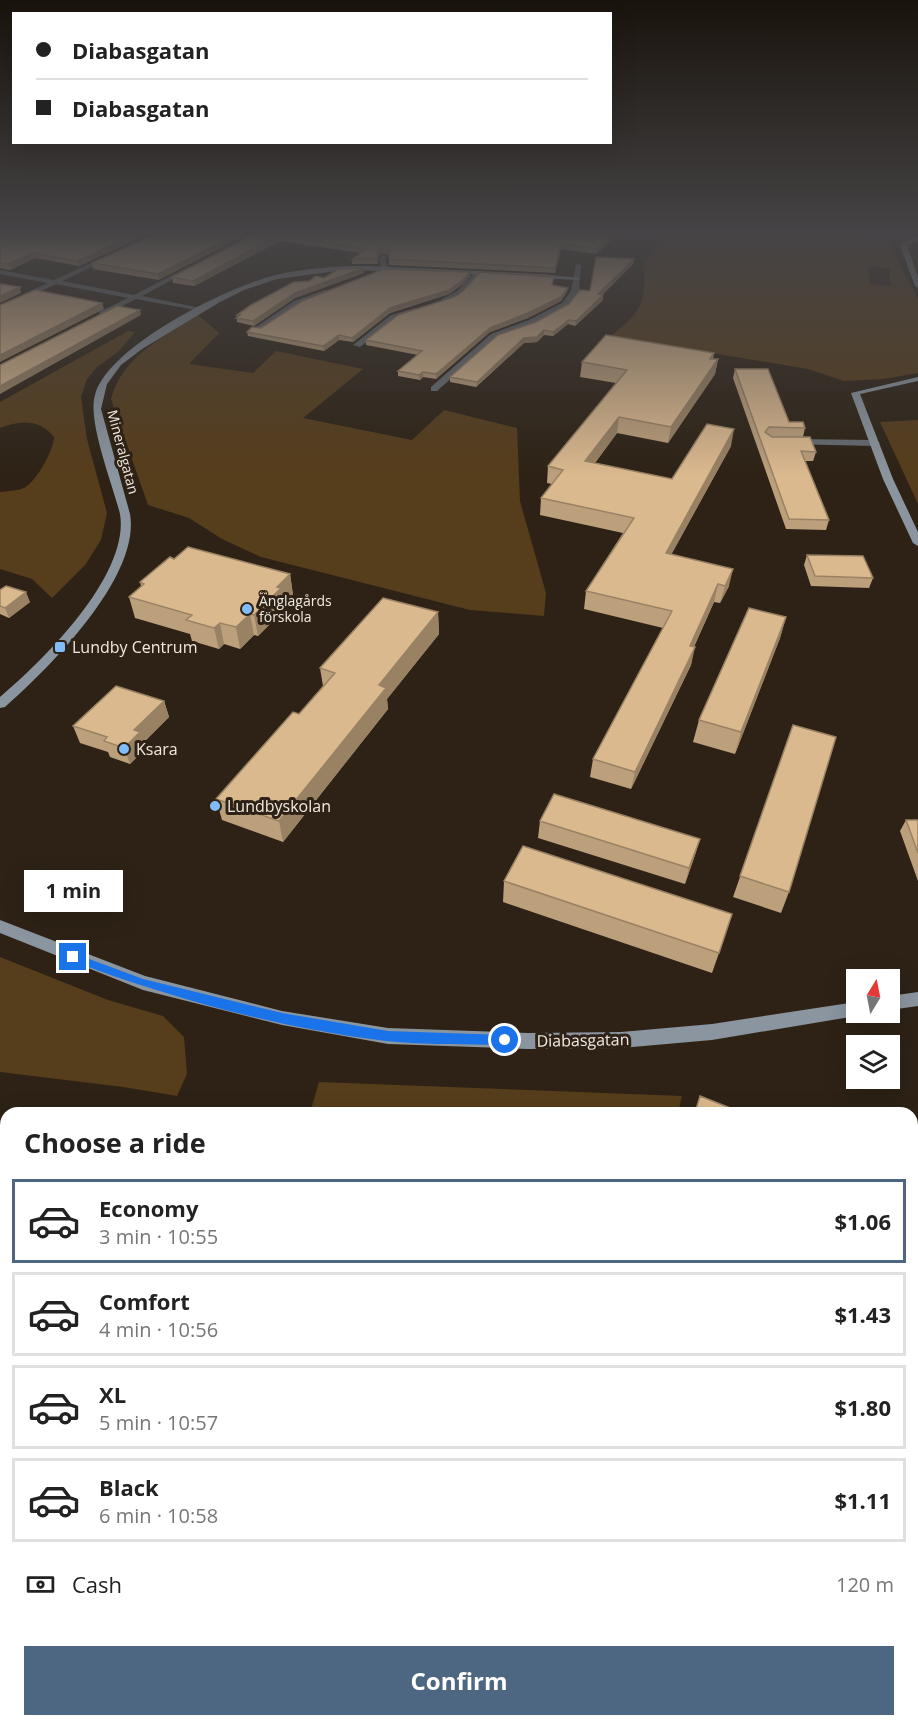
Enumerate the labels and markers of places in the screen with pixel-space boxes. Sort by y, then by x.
place label: Änglagårds förskola [259,591,332,626]
marker: Änglagårds förskola [240,602,254,616]
place label: Lundby Centrum [72,636,197,658]
marker: Lundby Centrum [53,640,67,654]
place label: Ksara [136,738,178,760]
marker: Ksara [117,742,131,756]
place label: Lundbyskolan [227,795,331,817]
marker: Lundbyskolan [208,799,222,813]

